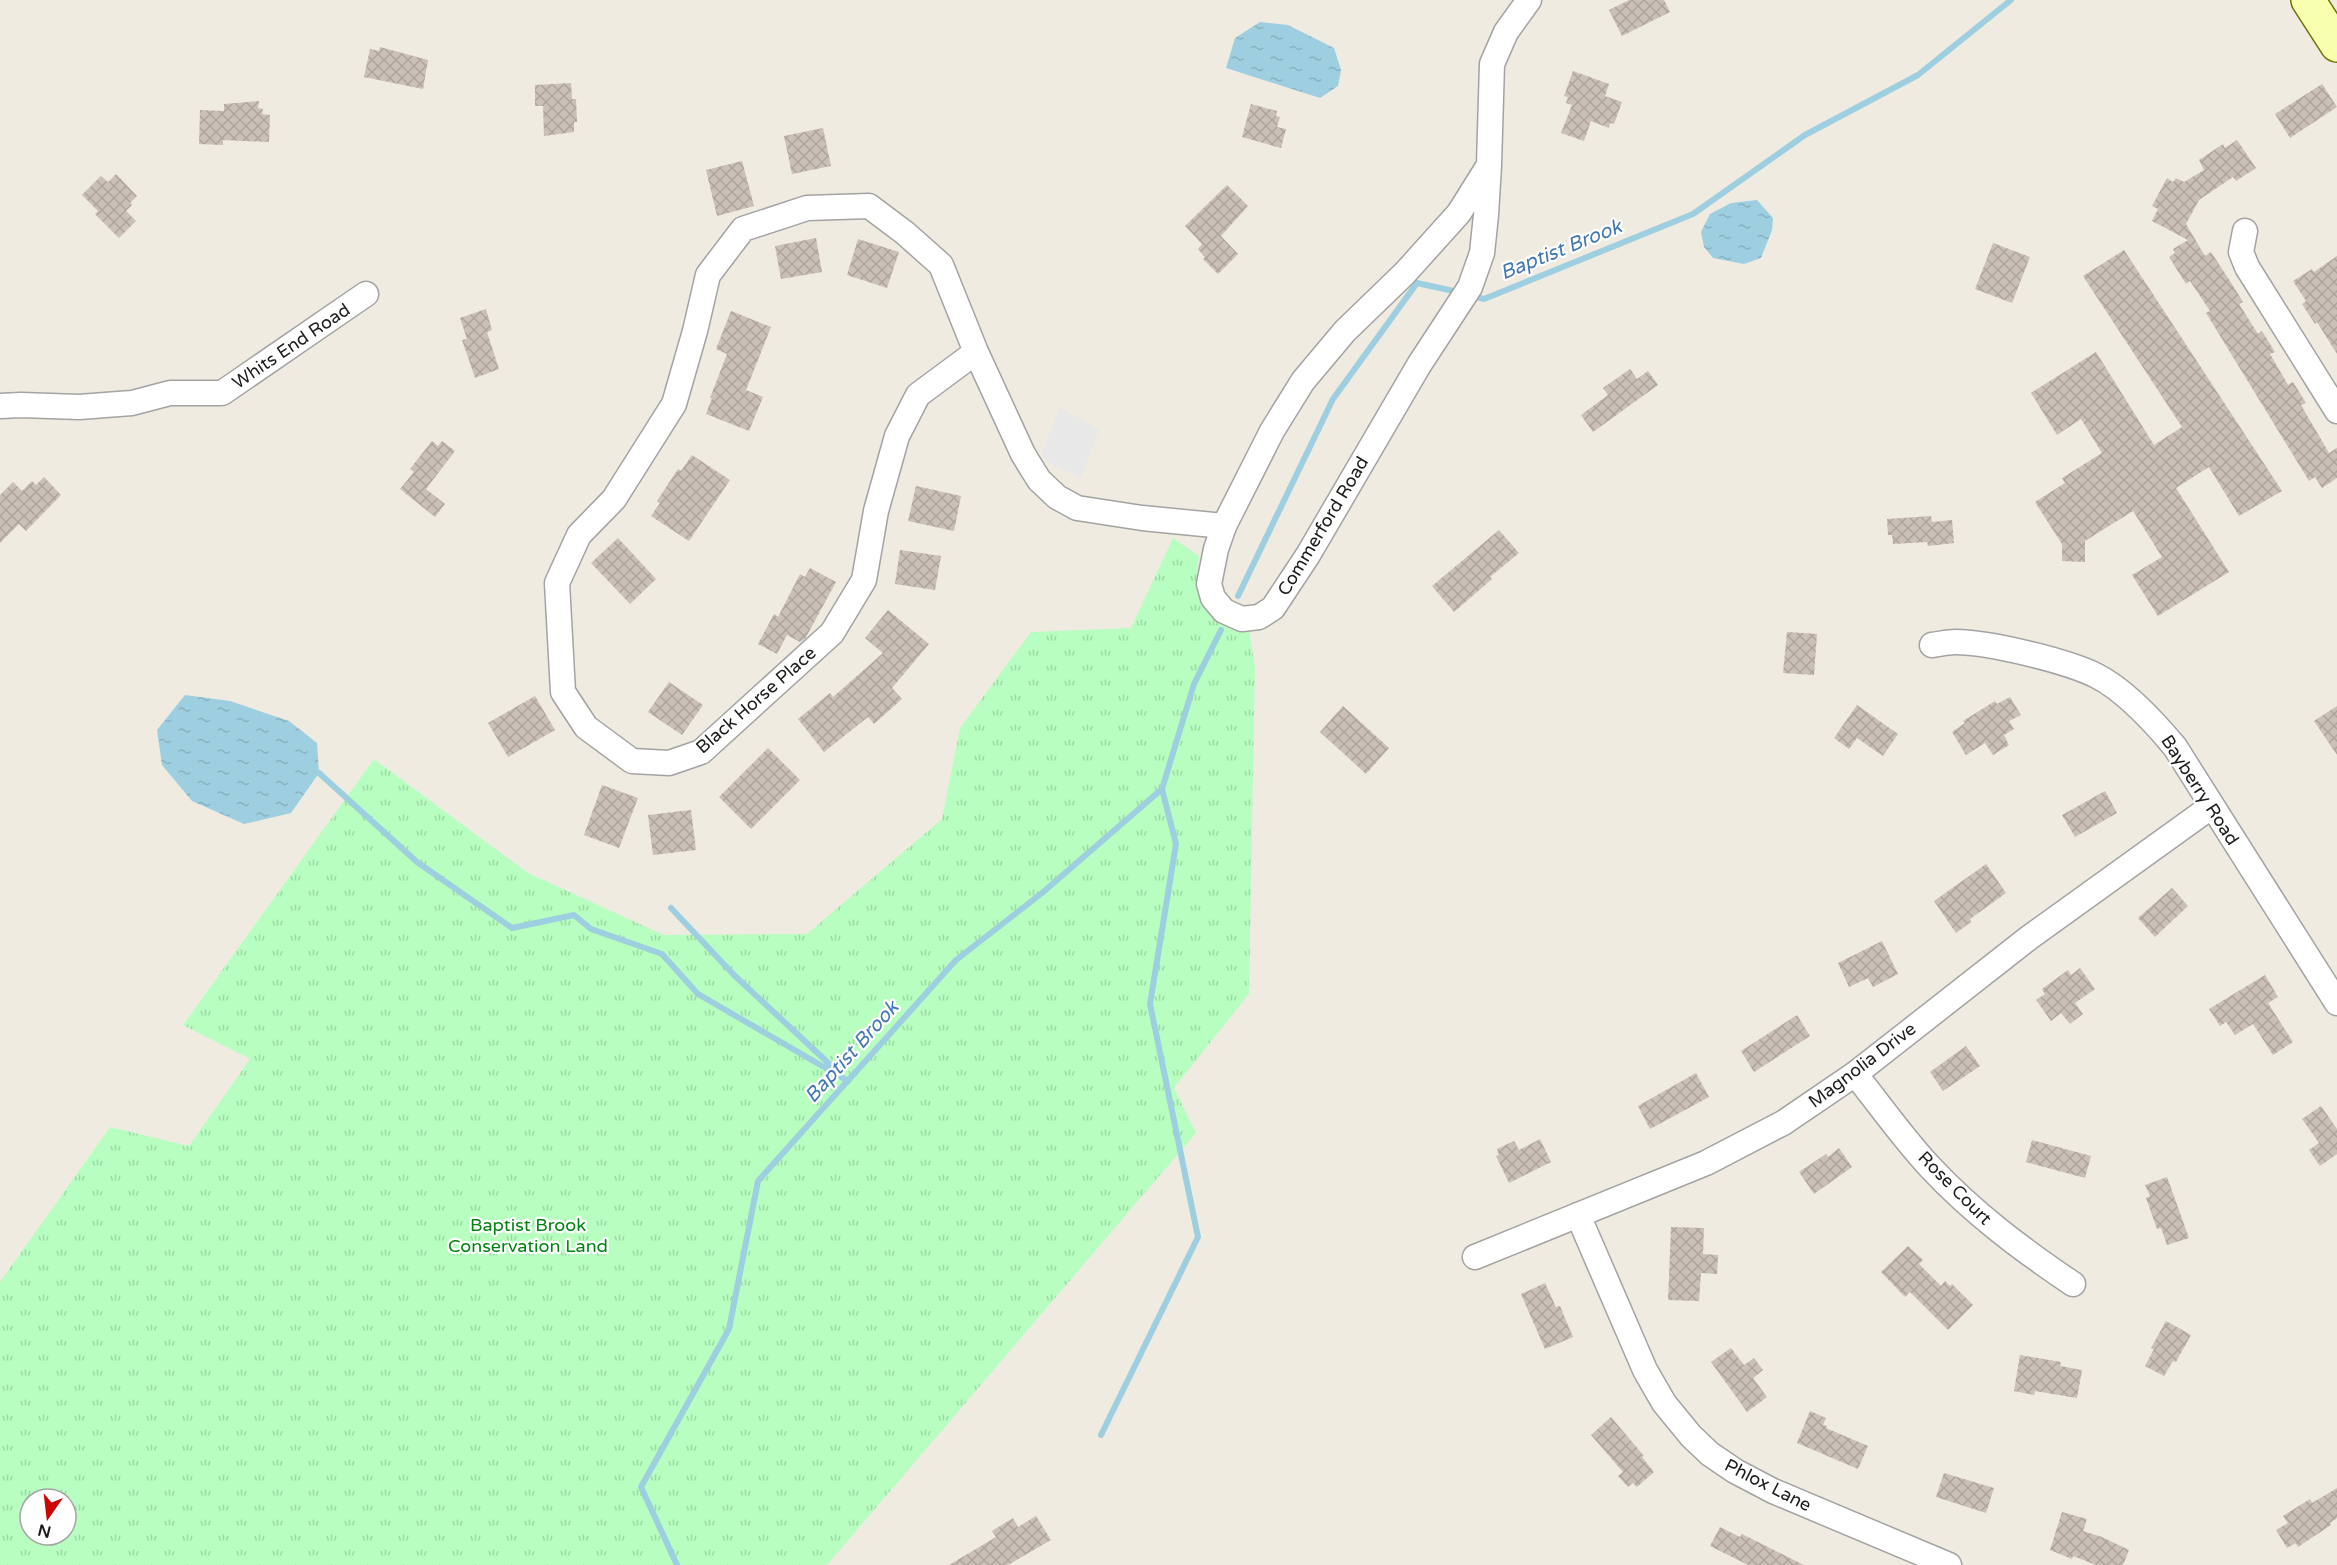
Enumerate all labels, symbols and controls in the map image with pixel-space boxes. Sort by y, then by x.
water label: Baptist Brook [1497,214,1627,285]
street label: Whits End Road [228,298,354,394]
street label: Commerford Road [1273,452,1373,600]
street label: Black Horse Place [691,642,821,758]
street label: Bayberry Road [2156,731,2244,849]
water label: Baptist Brook [800,995,905,1108]
street label: Magnolia Drive [1804,1017,1920,1113]
street label: Rose Court [1914,1147,1997,1230]
park label: Baptist Brook Conservation Land [448,1214,608,1257]
street label: Phlox Lane [1721,1454,1815,1516]
north arrow [18,1487,78,1547]
text: N [36,1519,53,1542]

